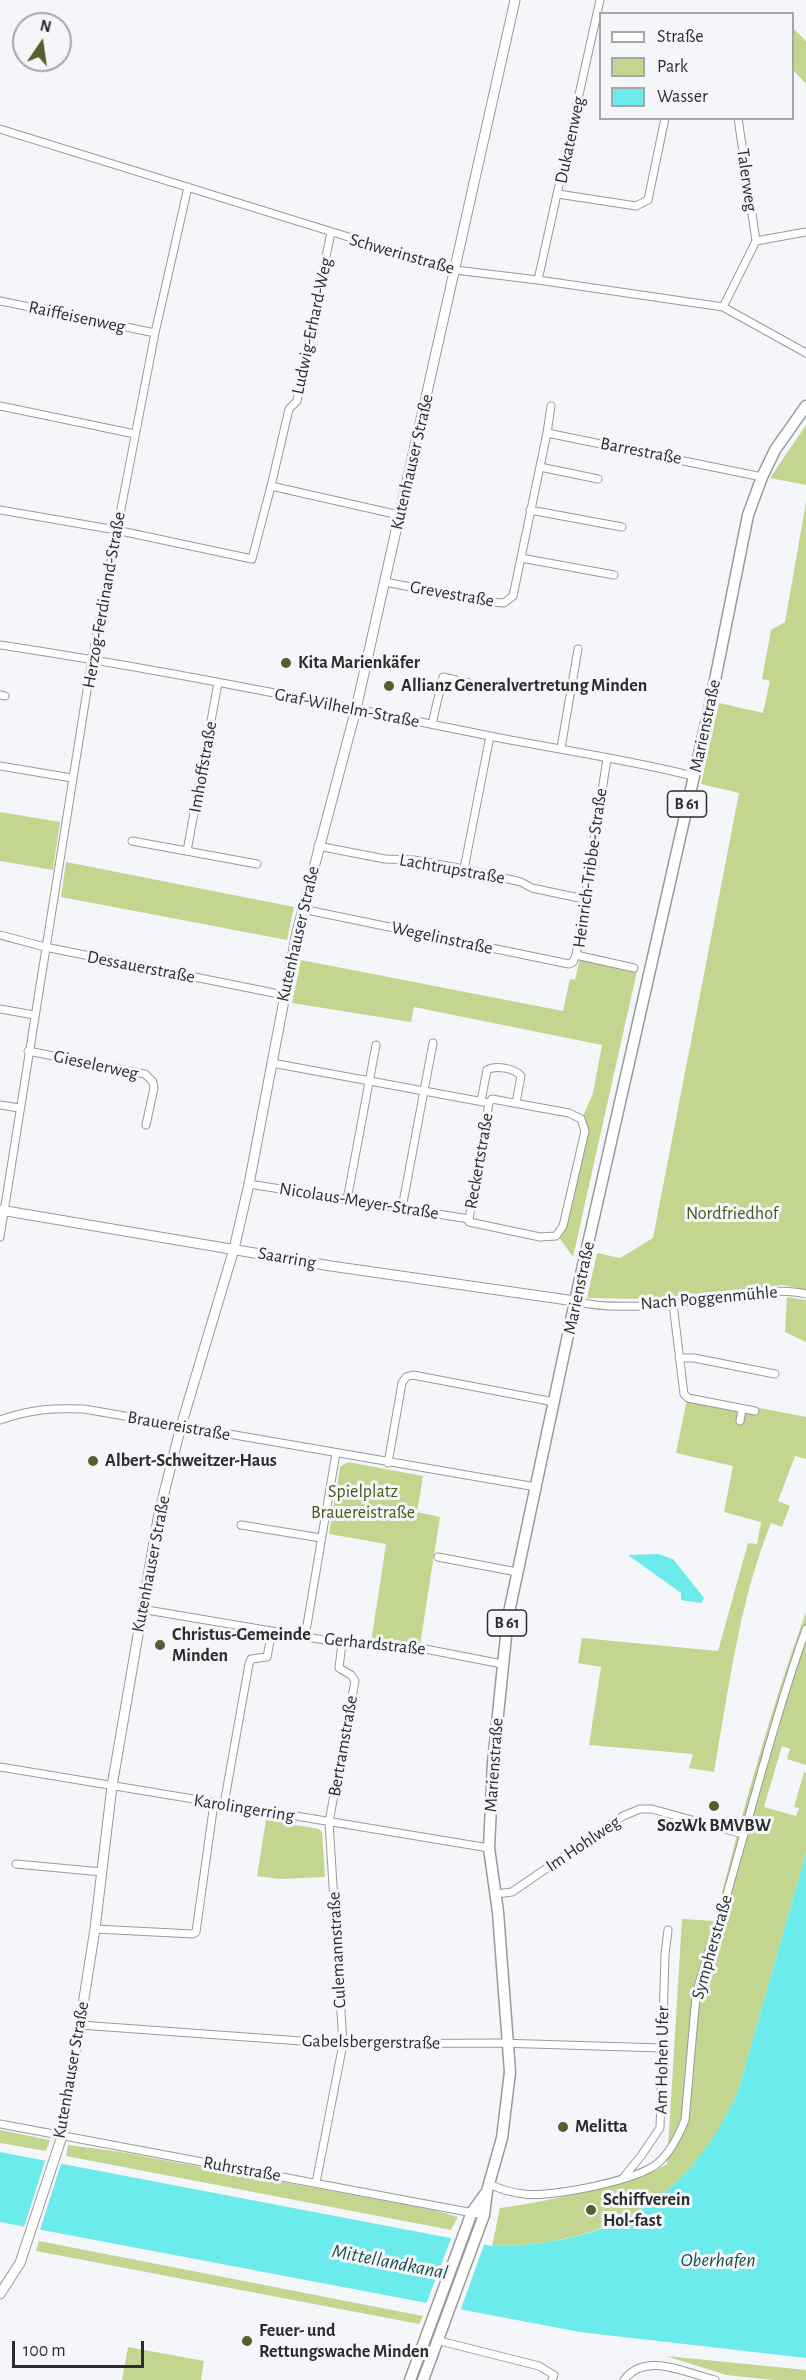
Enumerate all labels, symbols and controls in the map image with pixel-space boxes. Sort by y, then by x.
north arrow [12,12,72,72]
legend [599,12,794,120]
text: N [38,17,53,35]
text: Straße [657,28,703,46]
text: Park [657,58,688,76]
text: Wasser [657,88,708,106]
street label: Dukatenweg [550,94,590,186]
street label: Talerweg [732,147,762,213]
street label: Schwerinstraße [347,229,457,279]
street label: Ludwig-Erhard-Weg [287,256,337,396]
street label: Raiffeisenweg [27,296,127,338]
street label: Kutenhauser Straße [386,392,438,532]
street label: Barrestraße [599,433,683,469]
street label: Herzog-Ferdinand-Straße [78,510,130,690]
street label: Grevestraße [408,576,496,612]
place label: Kita Marienkäfer [298,652,420,674]
marker: Kita Marienkäfer [279,656,293,670]
place label: Allianz Generalvertretung Minden [401,675,647,697]
street label: Marienstraße [685,678,725,774]
marker: Allianz Generalvertretung Minden [382,679,396,693]
street label: Graf-Wilhelm-Straße [273,683,421,733]
street label: Imhoffstraße [184,720,222,814]
street label: Heinrich-Tribbe-Straße [568,787,612,949]
road number: B 61 [668,791,706,817]
street label: Lachtrupstraße [398,849,506,889]
street label: Kutenhauser Straße [272,864,324,1004]
street label: Wegelinstraße [389,917,495,959]
street label: Dessauerstraße [85,946,197,988]
street label: Gieselerweg [52,1046,140,1084]
street label: Reckertstraße [460,1111,498,1211]
street label: Nicolaus-Meyer-Straße [278,1178,440,1224]
park label: Nordfriedhof [686,1203,778,1225]
street label: Marienstraße [559,1240,599,1336]
street label: Saarring [256,1242,318,1274]
street label: Nach Poggenmühle [640,1281,778,1315]
street label: Brauereistraße [126,1406,232,1446]
place label: Albert-Schweitzer-Haus [105,1450,277,1472]
marker: Albert-Schweitzer-Haus [86,1454,100,1468]
park label: Spielplatz Brauereistraße [311,1481,415,1524]
street label: Kutenhauser Straße [127,1494,175,1634]
road number: B 61 [488,1610,526,1636]
place label: Christus-Gemeinde Minden [172,1624,311,1666]
street label: Gerhardstraße [323,1628,427,1660]
marker: Christus-Gemeinde Minden [153,1638,167,1652]
street label: Bertramstraße [323,1694,363,1798]
street label: Marienstraße [480,1717,508,1813]
street label: Karolingerring [192,1789,296,1827]
marker: SozWk BMVBW [707,1799,721,1813]
street label: Im Hohlweg [542,1811,624,1877]
place label: SozWk BMVBW [657,1815,771,1837]
street label: Culemannstraße [323,1891,351,2009]
street label: Sympherstraße [687,1892,737,2002]
street label: Kutenhauser Straße [48,2000,94,2140]
street label: Am Hohen Ufer [650,2005,674,2115]
street label: Gabelsbergerstraße [302,2030,440,2054]
place label: Melitta [575,2116,628,2138]
marker: Melitta [556,2120,570,2134]
street label: Ruhrstraße [202,2152,282,2186]
place label: Schiffverein Hol-fast [603,2189,690,2232]
marker: Schiffverein Hol-fast [584,2203,598,2217]
water label: Mittellandkanal [330,2239,450,2285]
water label: Oberhafen [680,2248,756,2272]
place label: Feuer- und Rettungswache Minden [259,2320,429,2362]
scale bar [15,2329,147,2367]
marker: Feuer- und Rettungswache Minden [240,2334,254,2348]
text: 100 m [23,2342,66,2360]

